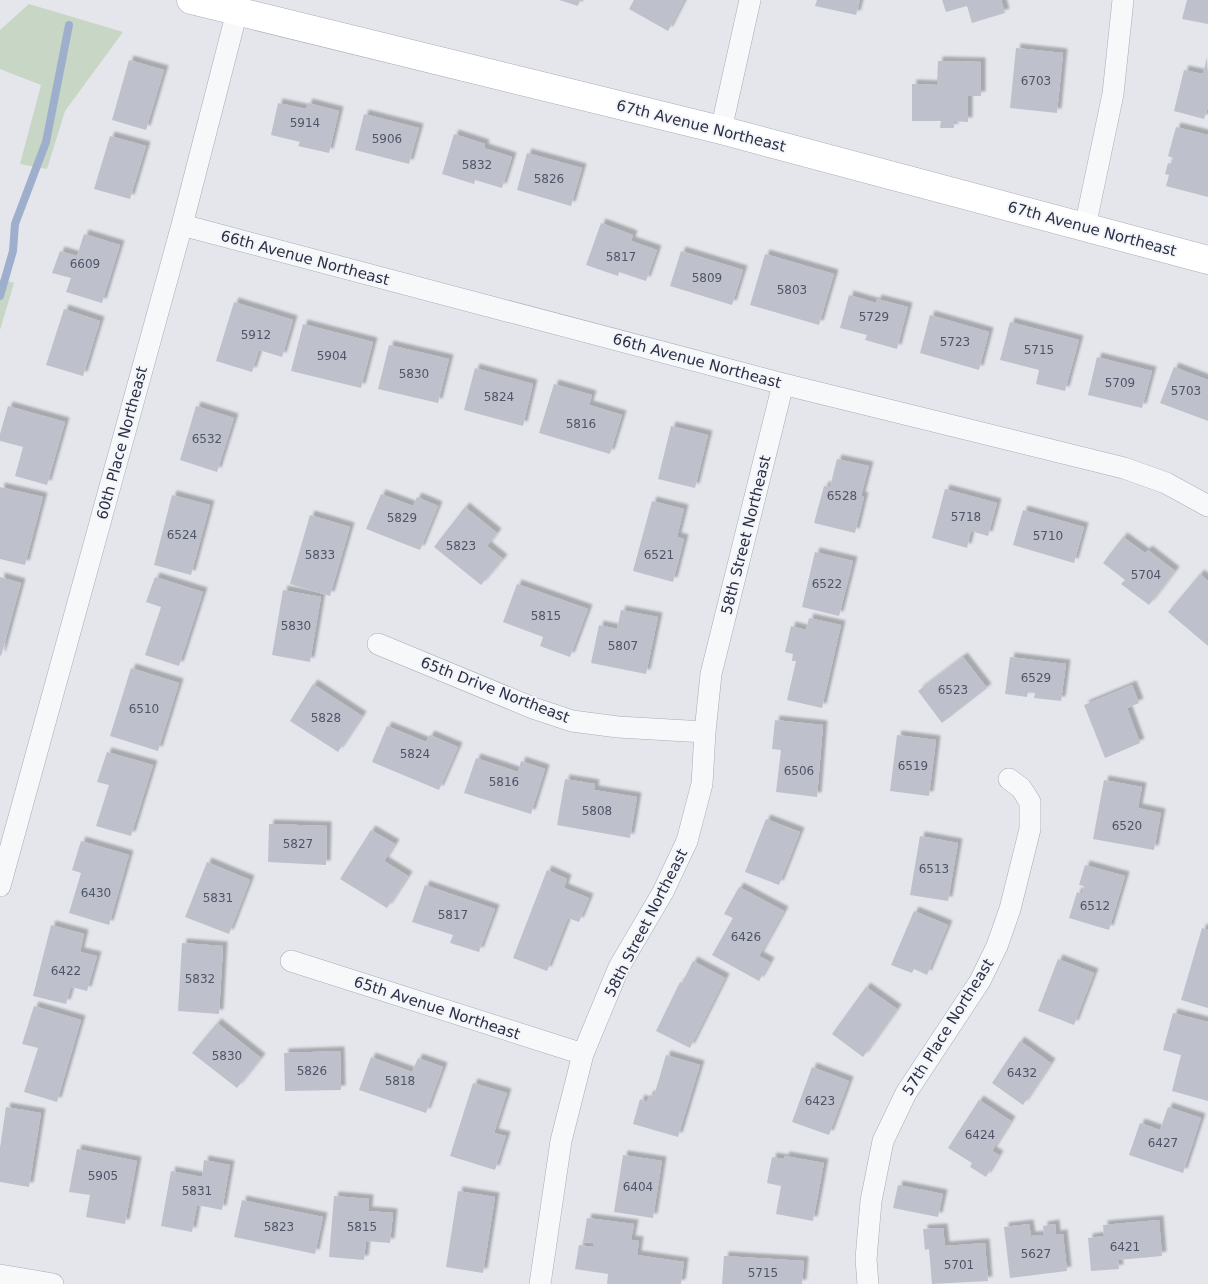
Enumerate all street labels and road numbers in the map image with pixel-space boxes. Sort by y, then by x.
street label: 67th Avenue Northeast [614,96,788,156]
street label: 67th Avenue Northeast [1006,198,1178,260]
street label: 66th Avenue Northeast [219,227,391,289]
street label: 66th Avenue Northeast [611,330,783,392]
street label: 60th Place Northeast [93,364,151,522]
street label: 58th Street Northeast [717,453,775,617]
street label: 65th Drive Northeast [418,653,572,727]
street label: 58th Street Northeast [601,846,691,1000]
street label: 57th Place Northeast [899,955,998,1099]
street label: 65th Avenue Northeast [352,973,523,1043]

